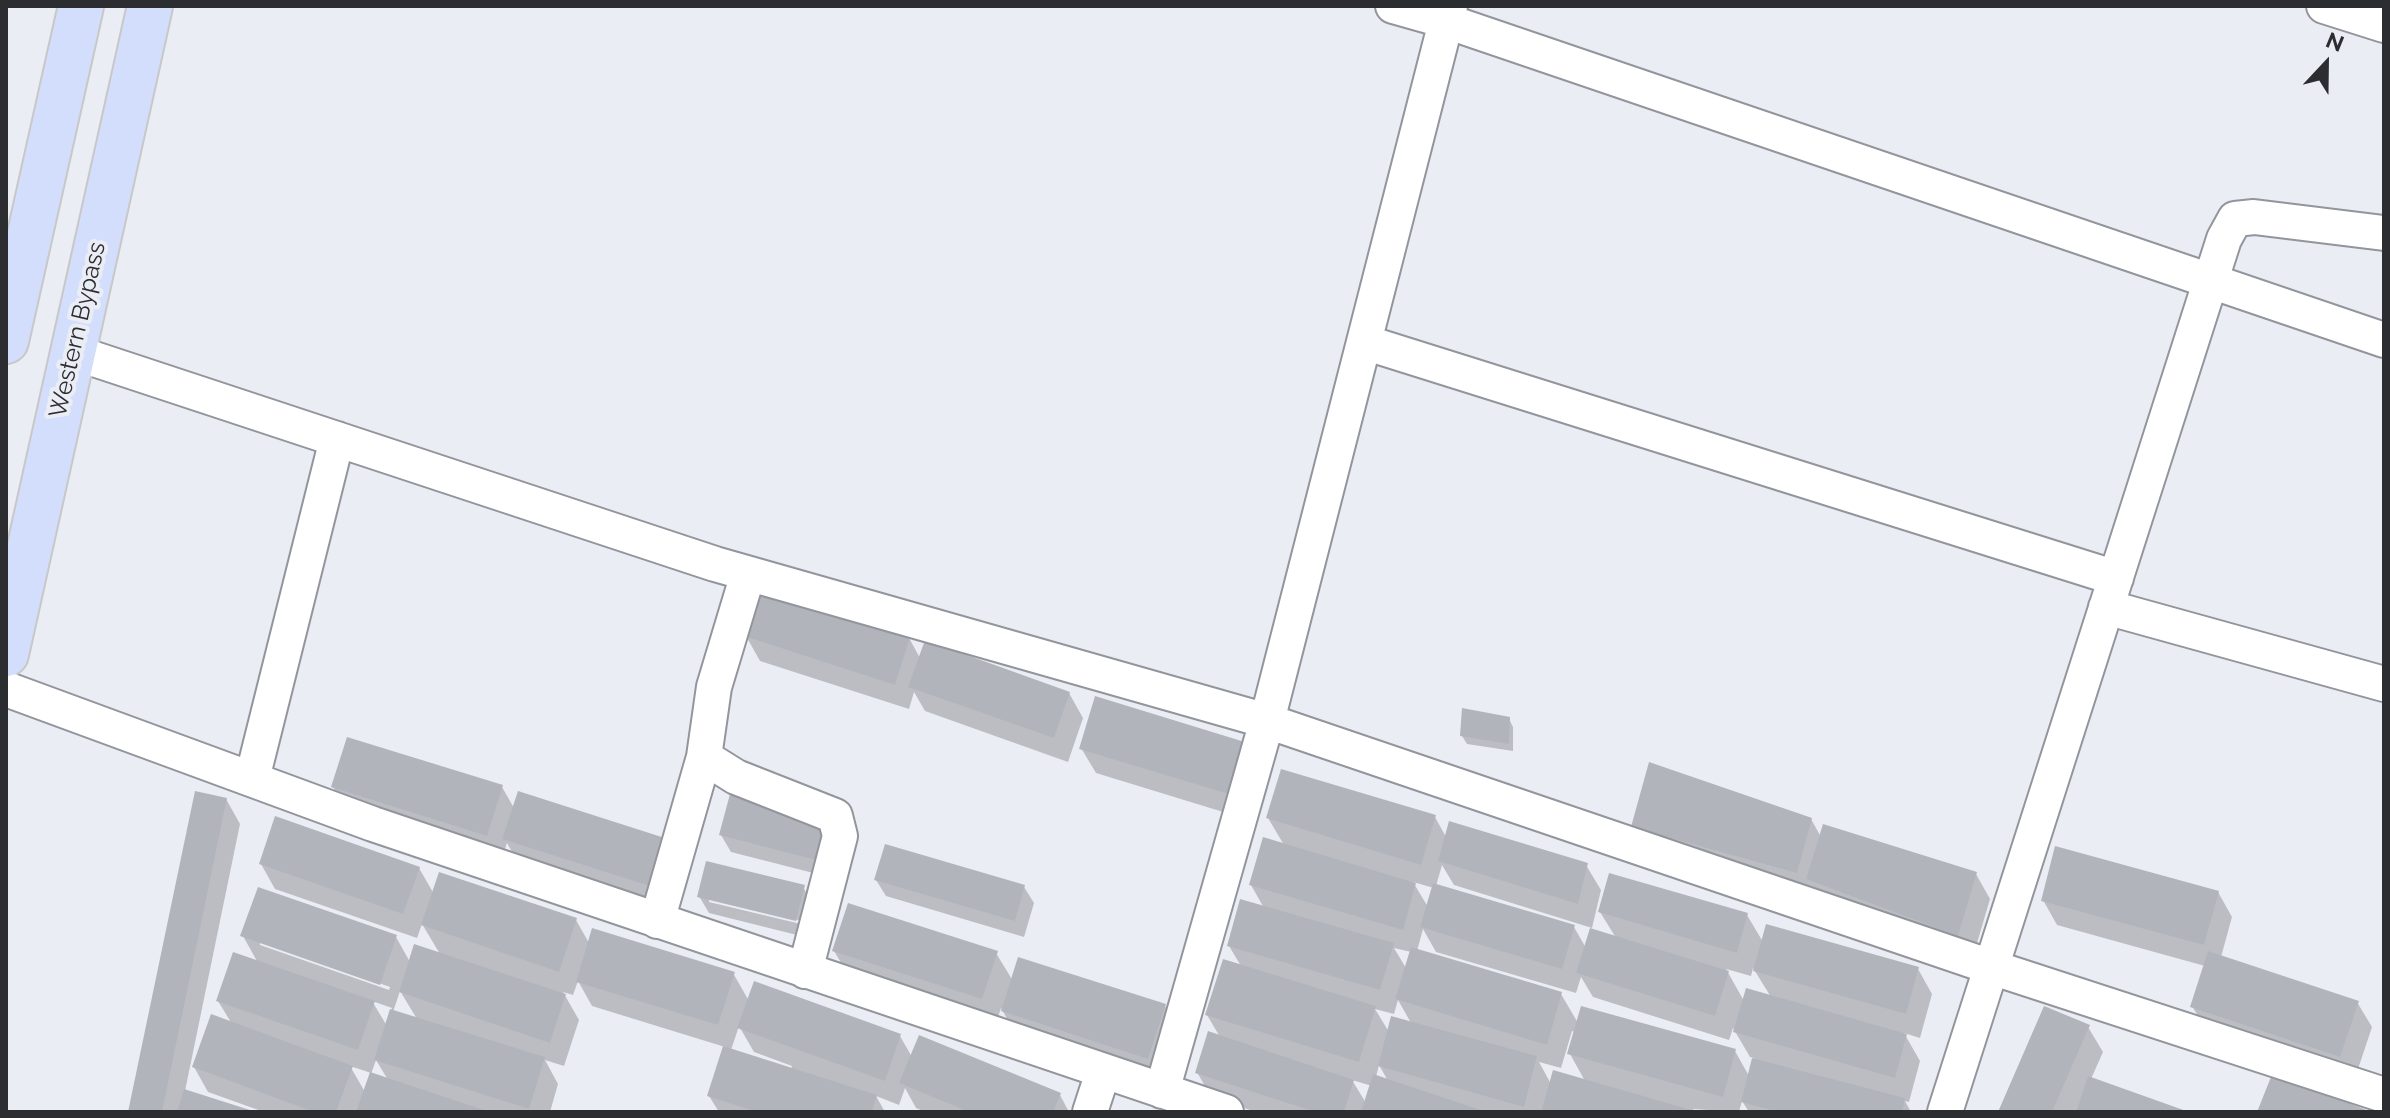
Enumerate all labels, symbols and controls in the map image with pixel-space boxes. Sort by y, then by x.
north arrow [2286,24,2366,104]
text: N [2322,27,2348,57]
street label: Western Bypass [44,239,112,421]

